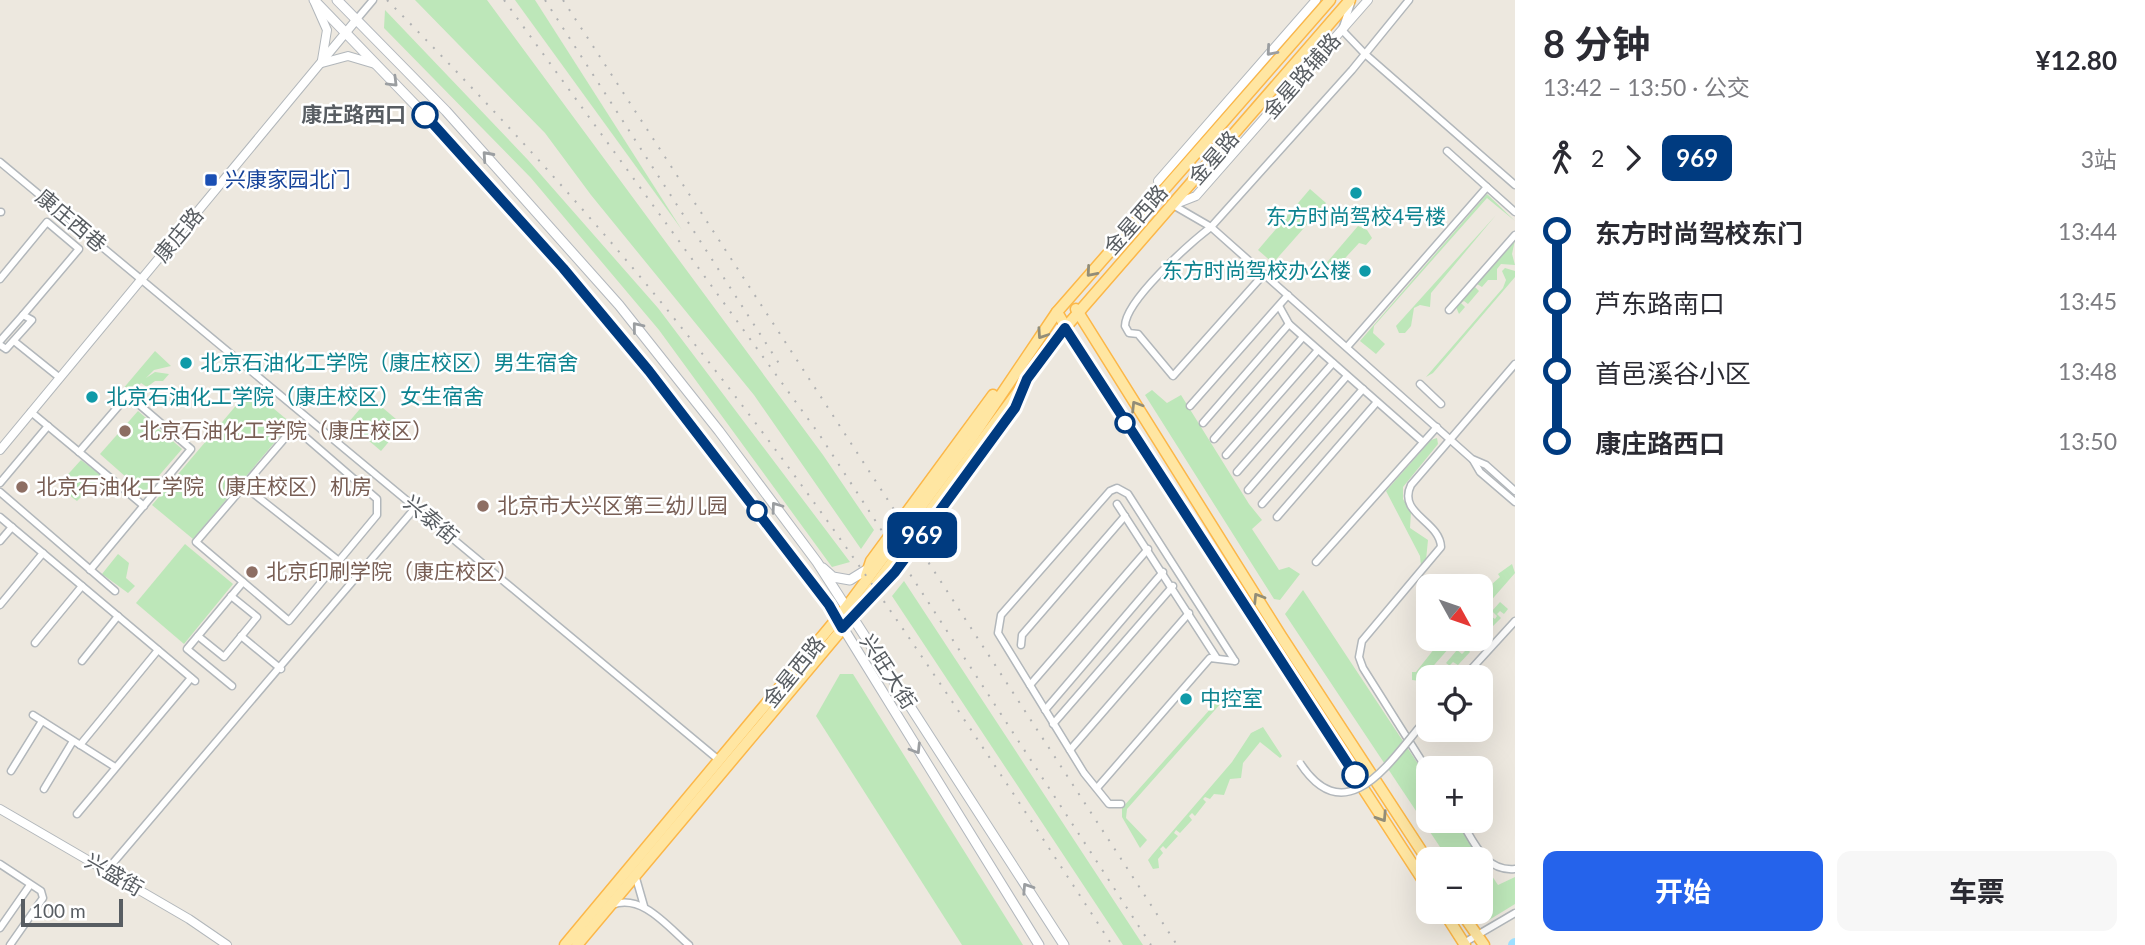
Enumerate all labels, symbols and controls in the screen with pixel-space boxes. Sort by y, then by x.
text: 8 分钟 [1543,20,1650,66]
street label: 金星路辅路 [1257,27,1345,123]
one-way arrow [1267,43,1279,56]
text: ¥12.80 [2035,44,2117,76]
text: 13:42 – 13:50 · 公交 [1543,73,1750,101]
one-way arrow [384,74,397,87]
place label: 康庄路西口 [301,101,406,126]
marker: 康庄路西口 [412,102,438,128]
street label: 金星路 [1183,125,1243,189]
icon: walk [1543,139,1581,177]
icon: forward [1614,139,1652,177]
text: 969 [1676,143,1718,172]
text: 2 [1591,144,1604,172]
text: 3站 [2081,145,2117,173]
one-way arrow [482,152,495,165]
place label: 兴康家园北门 [225,166,351,191]
marker: 兴康家园北门 [203,172,219,188]
street label: 金星西路 [1098,179,1172,259]
street label: 康庄西巷 [32,183,112,256]
marker: 东方时尚驾校4号楼 [1348,185,1364,201]
street label: 康庄路 [148,202,208,266]
place label: 东方时尚驾校4号楼 [1266,203,1446,228]
text: 东方时尚驾校东门 [1595,217,1803,249]
text: 13:44 [2058,217,2117,245]
place label: 东方时尚驾校办公楼 [1162,257,1351,282]
marker: 东方时尚驾校办公楼 [1357,263,1373,279]
one-way arrow [1087,264,1099,277]
text: 芦东路南口 [1595,287,1725,319]
text: 13:45 [2058,287,2117,315]
one-way arrow [632,323,645,335]
one-way arrow [1038,326,1050,339]
place label: 北京石油化工学院（康庄校区）男生宿舍 [200,349,578,374]
marker: 北京石油化工学院（康庄校区）男生宿舍 [178,355,194,371]
text: 首邑溪谷小区 [1595,357,1751,389]
text: 13:48 [2058,357,2117,385]
place label: 北京石油化工学院（康庄校区）女生宿舍 [106,383,484,408]
marker: 北京石油化工学院（康庄校区）女生宿舍 [84,389,100,405]
one-way arrow [1132,401,1145,414]
unlabelled marker [1115,413,1135,433]
place label: 北京石油化工学院（康庄校区） [139,417,433,442]
marker: 北京石油化工学院（康庄校区） [117,423,133,439]
text: 康庄路西口 [1595,427,1725,459]
text: 13:50 [2058,427,2117,455]
place label: 北京石油化工学院（康庄校区）机房 [36,473,372,498]
marker: 北京石油化工学院（康庄校区）机房 [14,479,30,495]
street label: 兴泰街 [400,489,464,549]
place label: 北京市大兴区第三幼儿园 [497,492,728,517]
marker: 北京市大兴区第三幼儿园 [475,498,491,514]
unlabelled marker [747,501,767,521]
one-way arrow [772,502,784,515]
line badge: 969 [882,512,962,558]
text: 969 [901,520,943,549]
place label: 北京印刷学院（康庄校区） [266,558,518,583]
marker: 北京印刷学院（康庄校区） [244,564,260,580]
north arrow [1416,574,1493,651]
map controls [1416,574,1493,924]
one-way arrow [1253,593,1266,606]
street label: 兴旺大街 [856,629,923,713]
street label: 金星西路 [757,631,829,712]
button: locate [1416,665,1493,742]
place label: 中控室 [1200,685,1263,710]
marker: 中控室 [1178,691,1194,707]
one-way arrow [908,742,921,755]
button: + [1416,756,1493,833]
unlabelled marker [1342,762,1368,788]
one-way arrow [1374,809,1387,822]
street label: 兴盛街 [81,847,148,900]
button: − [1416,847,1493,924]
button: 开始 [1543,851,1823,931]
button: 车票 [1837,851,2117,931]
one-way arrow [1022,882,1035,895]
scale bar [21,896,122,928]
text: 100 m [32,899,86,922]

